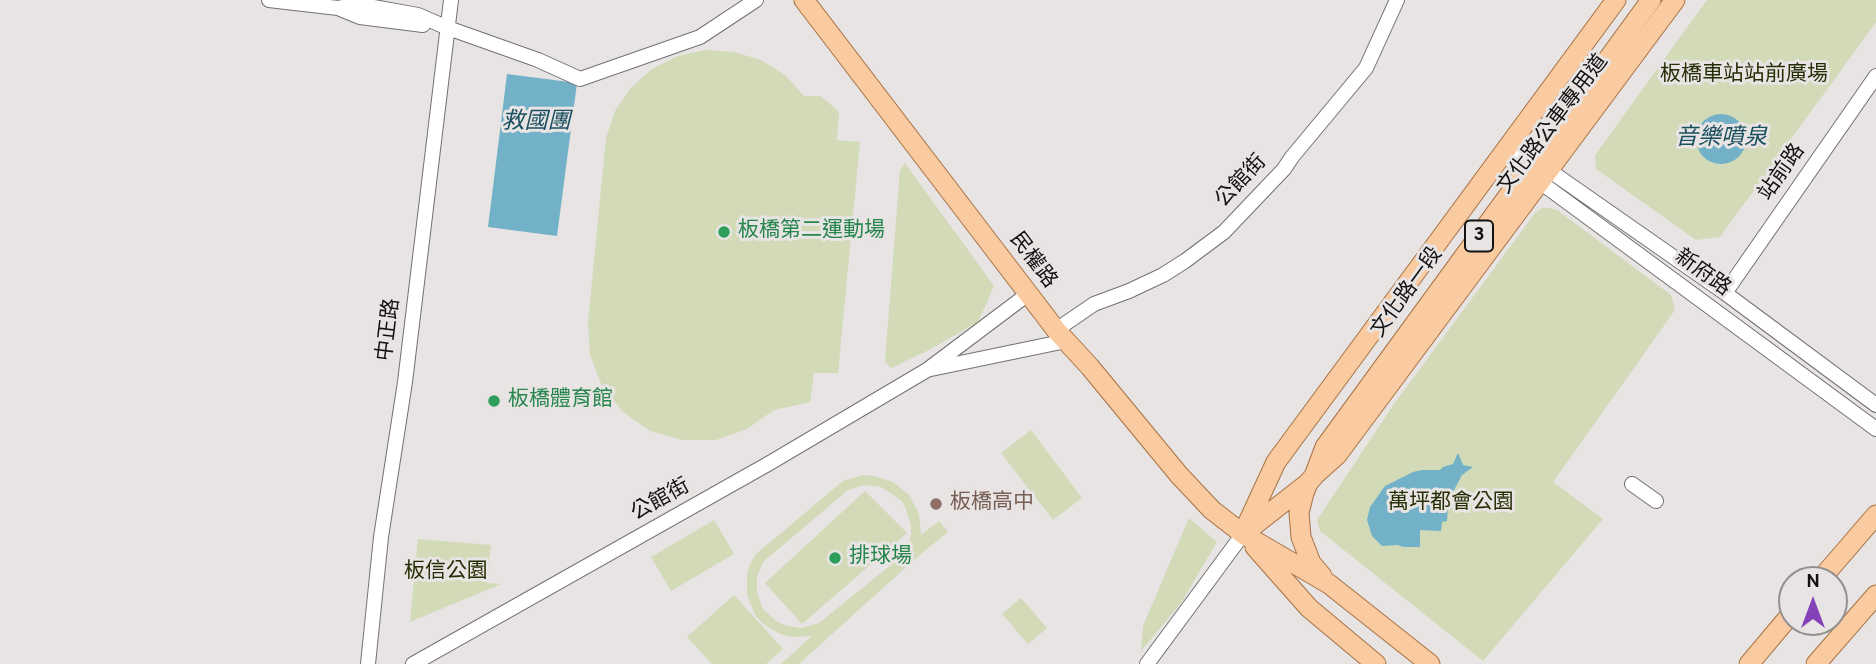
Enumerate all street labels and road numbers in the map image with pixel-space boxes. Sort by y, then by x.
street label: 文化路公車專用道 [1493,50,1615,200]
street label: 站前路 [1755,140,1811,206]
street label: 公館街 [1211,150,1273,214]
road number: 3 [1465,220,1493,252]
street label: 民權路 [1003,228,1061,294]
street label: 文化路一段 [1367,243,1449,343]
street label: 新府路 [1669,245,1735,303]
street label: 中正路 [374,297,406,363]
street label: 公館街 [627,475,695,527]

